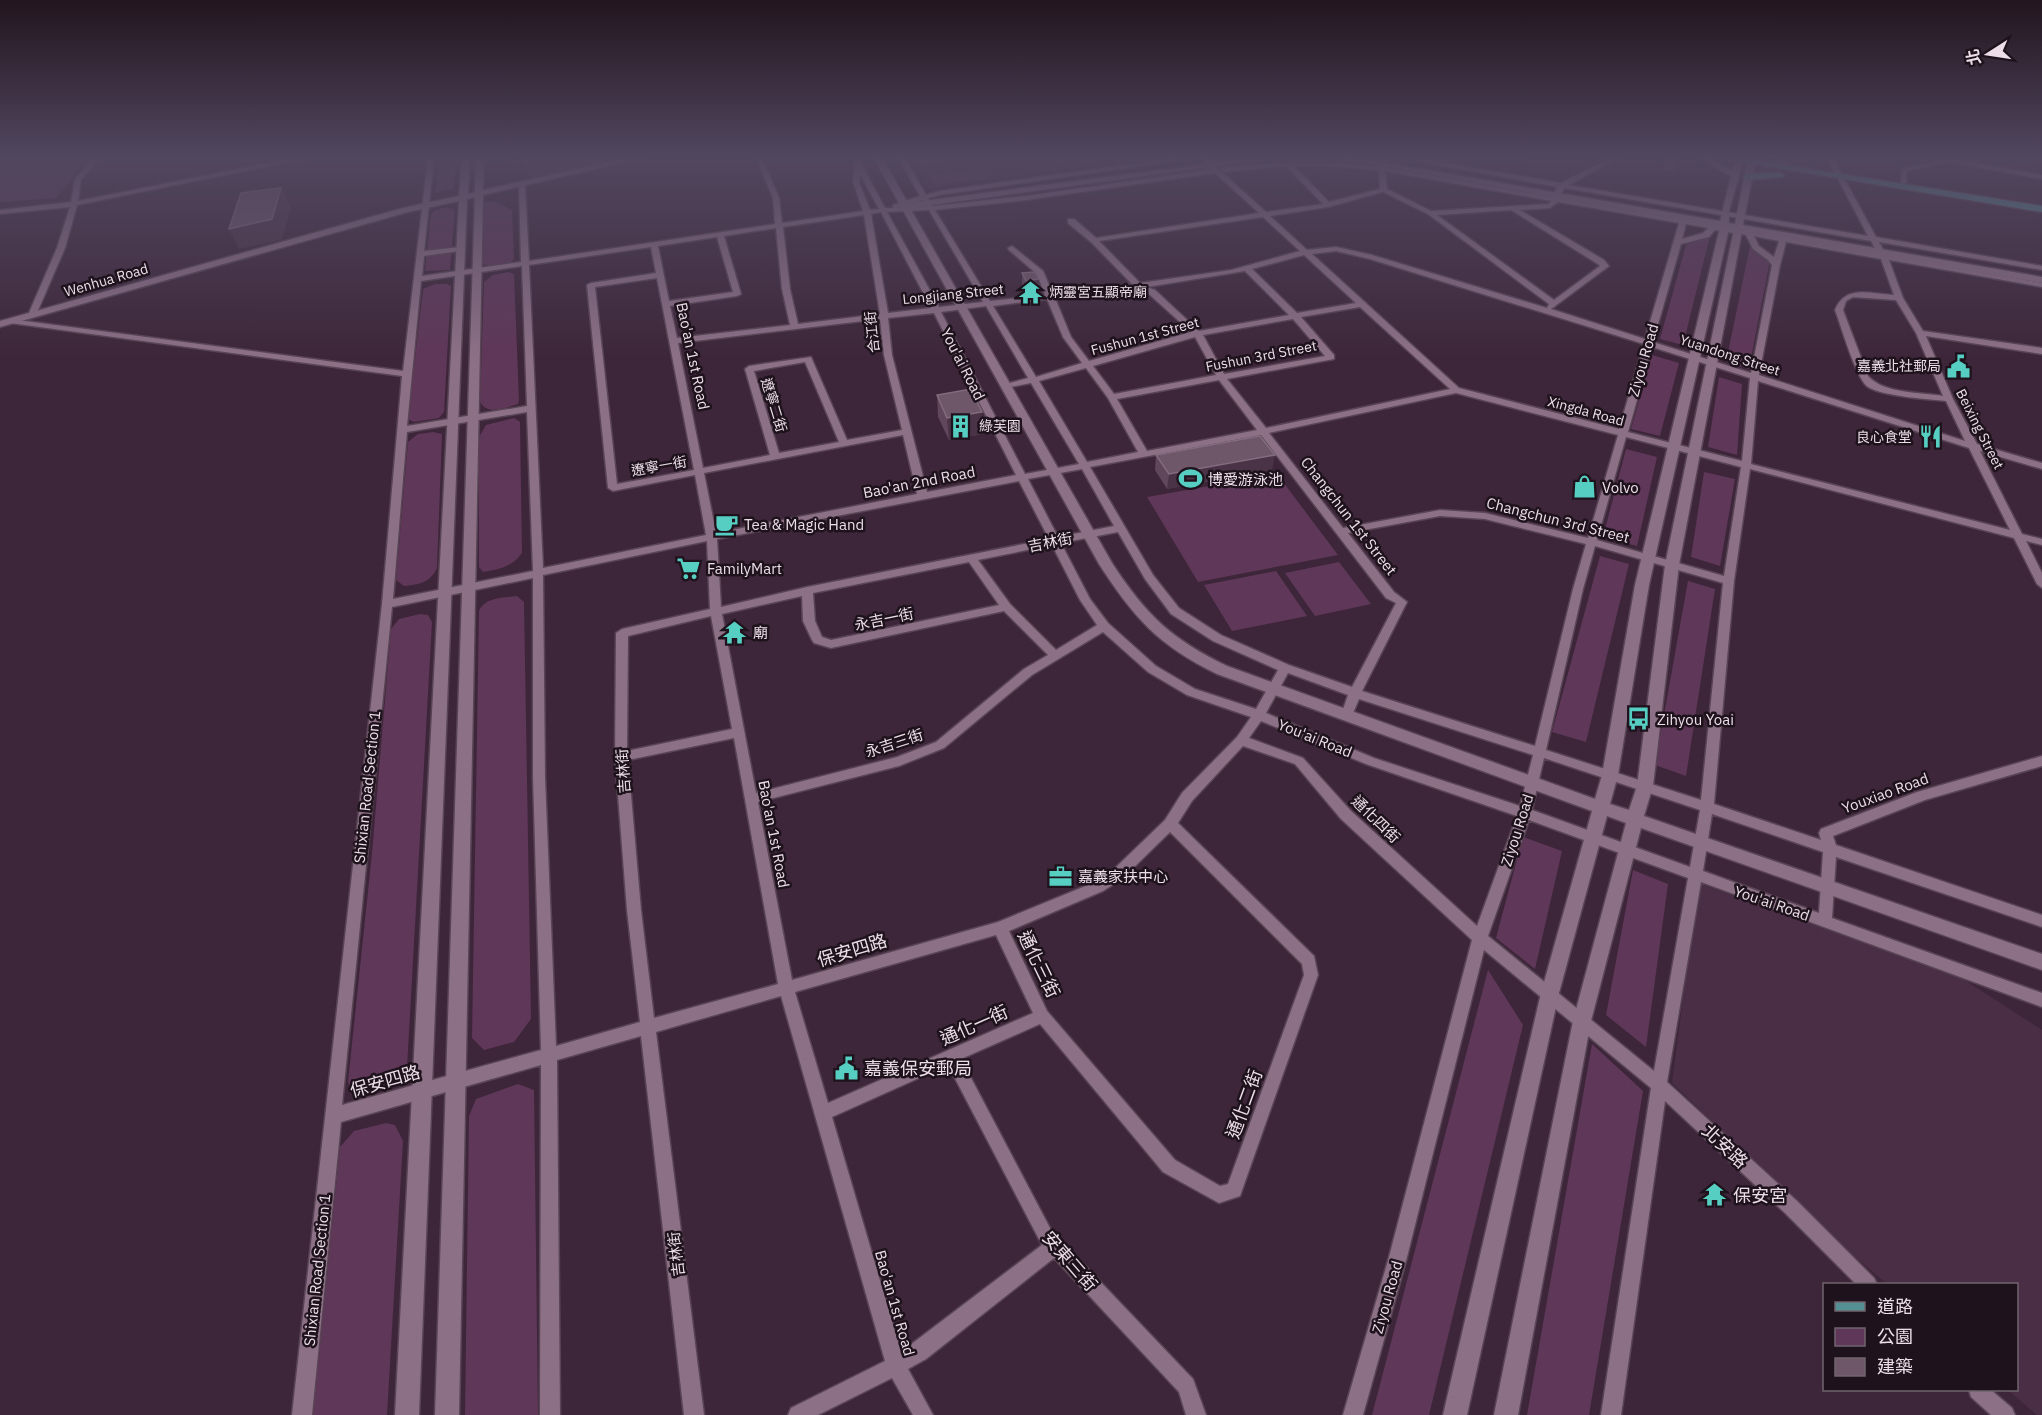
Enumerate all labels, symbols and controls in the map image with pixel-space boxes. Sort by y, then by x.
north arrow [1958,24,2018,84]
text: 北 [1962,47,1985,67]
street label: Wenhua Road [62,259,150,301]
temple icon: 炳靈宮五顯帝廟 [1018,279,1044,305]
street label: Longjiang Street [901,280,1005,308]
place label: 炳靈宮五顯帝廟 [1049,283,1147,301]
street label: Bao'an 1st Road [672,301,714,411]
street label: 合江街 [861,310,883,354]
street label: Fushun 1st Street [1089,313,1201,359]
street label: Ziyou Road [1624,321,1662,399]
street label: You'ai Road [937,325,989,403]
street label: Yuandong Street [1678,330,1782,380]
street label: Fushun 3rd Street [1204,336,1318,376]
public building icon: 嘉義北社郵局 [1946,353,1972,379]
place label: 嘉義北社郵局 [1857,357,1941,375]
street label: 遼寧二街 [757,376,791,434]
street label: Beixing Street [1952,386,2008,472]
street label: Xingda Road [1546,392,1626,430]
building icon: 綠芙園 [948,413,974,439]
place label: 綠芙園 [979,417,1021,435]
restaurant icon: 良心食堂 [1917,424,1943,450]
place label: 良心食堂 [1856,428,1912,446]
street label: 遼寧一街 [630,452,688,480]
street label: Changchun 1st Street [1297,453,1401,579]
street label: Bao'an 2nd Road [861,462,977,502]
sports icon: 博愛游泳池 [1177,466,1203,492]
place label: 博愛游泳池 [1208,470,1283,489]
shop icon: Volvo [1571,474,1597,500]
place label: Volvo [1602,478,1639,497]
street label: Changchun 3rd Street [1485,493,1631,547]
cafe icon: Tea & Magic Hand [713,511,739,537]
place label: Tea & Magic Hand [744,515,864,534]
street label: 吉林街 [1026,528,1074,556]
supermarket icon: FamilyMart [676,555,702,581]
place label: FamilyMart [707,559,782,578]
street label: 永吉一街 [853,603,915,635]
temple icon: 廟 [722,619,748,645]
place label: 廟 [753,623,768,642]
bus stop icon: Zihyou Yoai [1626,706,1652,732]
street label: Shixian Road Section 1 [350,710,384,864]
place label: Zihyou Yoai [1657,710,1734,729]
street label: You'ai Road [1275,714,1355,762]
street label: 永吉三街 [863,725,925,761]
street label: 吉林街 [612,748,634,794]
street label: Youxiao Road [1839,769,1931,817]
street label: Bao'an 1st Road [754,779,794,889]
street label: 通化四街 [1348,791,1404,847]
street label: Ziyou Road [1496,791,1538,869]
office icon: 嘉義家扶中心 [1047,863,1073,889]
place label: 嘉義家扶中心 [1078,867,1168,886]
street label: You'ai Road [1732,881,1812,925]
street label: 通化三街 [1013,927,1065,1001]
street label: 保安四路 [814,928,890,972]
street label: 通化一街 [936,1000,1012,1050]
public building icon: 嘉義保安郵局 [833,1055,859,1081]
place label: 嘉義保安郵局 [864,1057,972,1080]
street label: 保安四路 [347,1060,423,1102]
street label: 通化二街 [1221,1066,1267,1142]
street label: 北安路 [1697,1119,1753,1173]
temple icon: 保安宮 [1702,1182,1728,1208]
place label: 保安宮 [1733,1184,1787,1207]
street label: Shixian Road Section 1 [300,1193,334,1347]
street label: 安東三街 [1038,1226,1102,1296]
street label: 吉林街 [664,1231,688,1277]
street label: Bao'an 1st Road [871,1248,919,1358]
street label: Ziyou Road [1368,1258,1406,1336]
legend [1823,1283,2018,1391]
text: 道路 [1877,1295,1913,1318]
text: 公園 [1877,1325,1913,1348]
text: 建築 [1877,1355,1913,1378]

